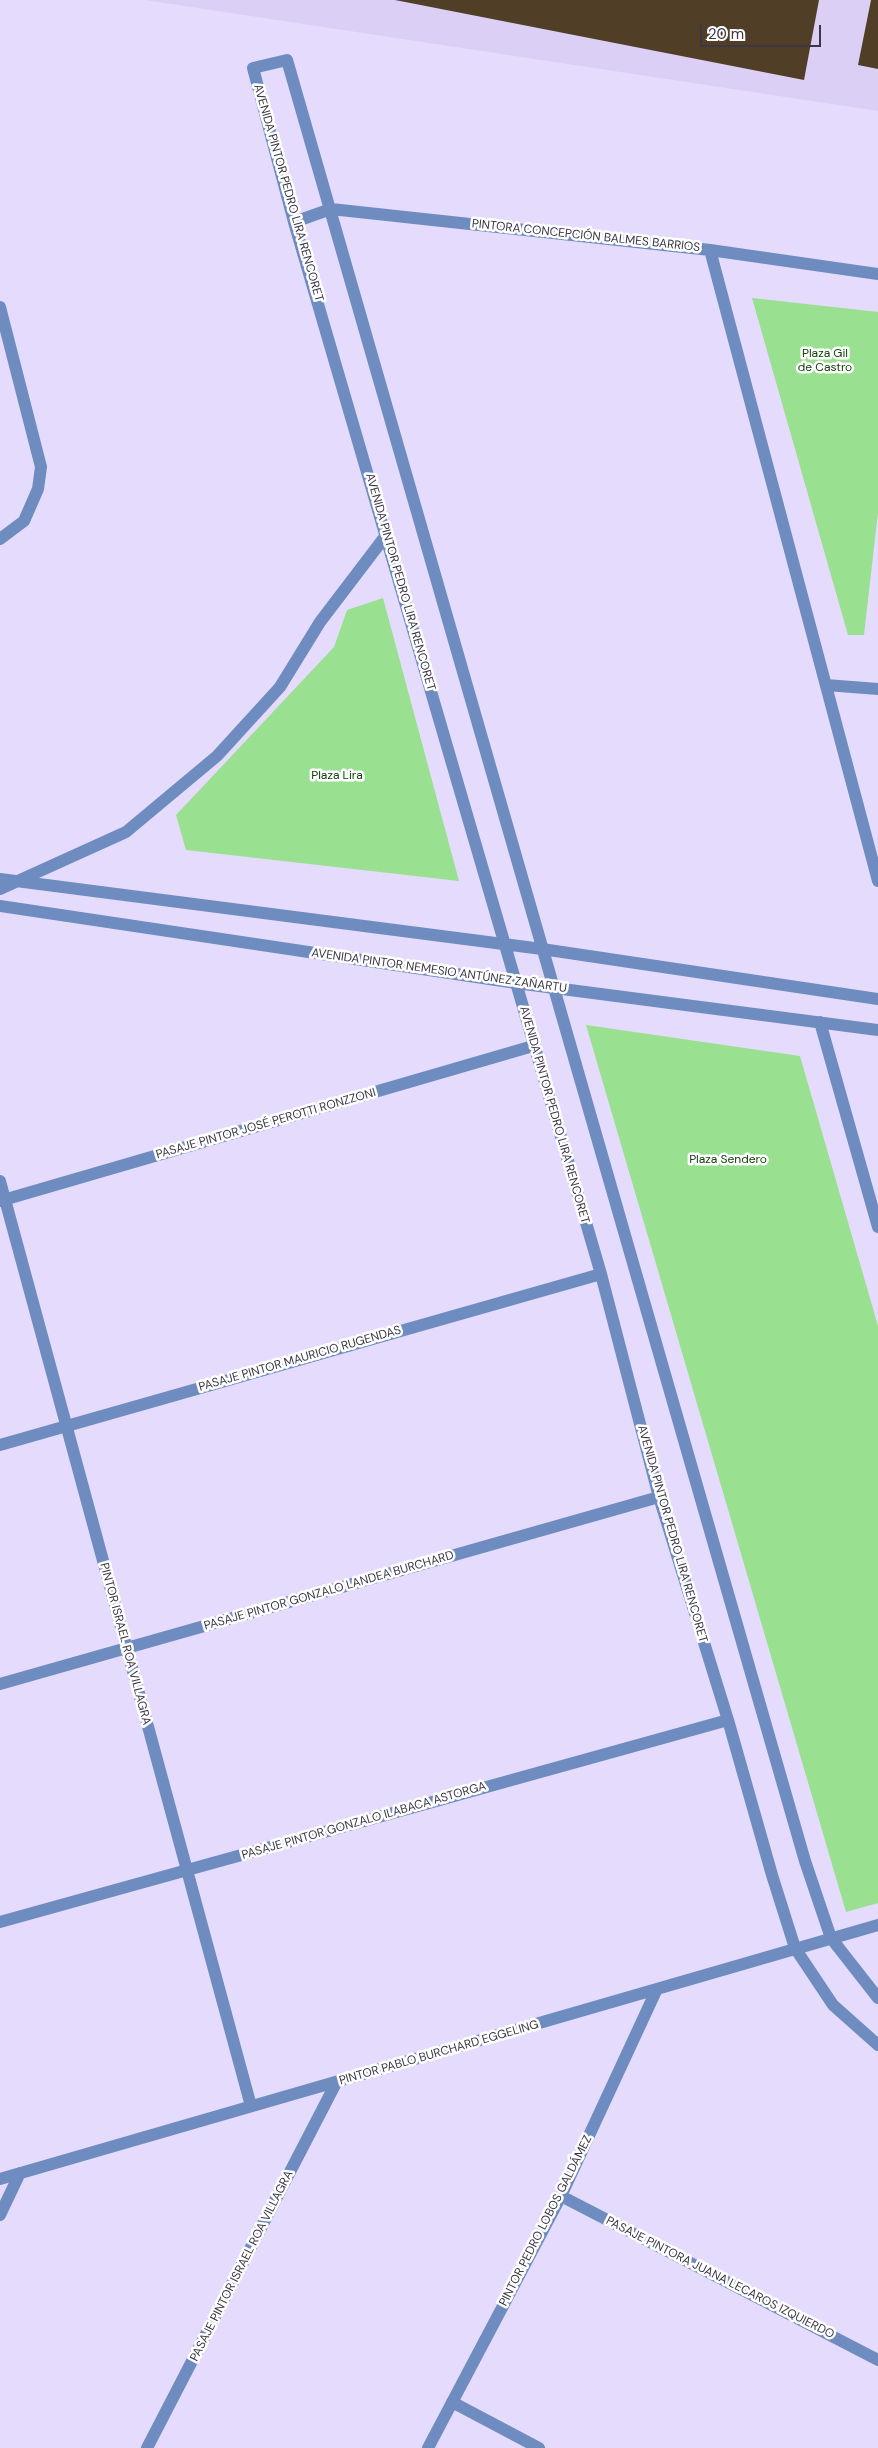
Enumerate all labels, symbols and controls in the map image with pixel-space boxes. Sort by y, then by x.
scale bar [703,15,824,47]
text: 20 m [708,24,744,44]
street label: AVENIDA PINTOR PEDRO LIRA RENCORET [250,83,326,303]
street label: PINTORA CONCEPCIÓN BALMES BARRIOS [471,217,701,255]
park label: Plaza Gil de Castro [798,347,852,375]
street label: AVENIDA PINTOR PEDRO LIRA RENCORET [362,472,438,692]
park label: Plaza Lira [311,769,363,783]
street label: AVENIDA PINTOR NEMESIO ANTÚNEZ ZAÑARTU [310,946,568,996]
street label: AVENIDA PINTOR PEDRO LIRA RENCORET [516,1005,592,1225]
street label: PASAJE PINTOR JOSÉ PEROTTI RONZZONI [154,1086,378,1162]
park label: Plaza Sendero [689,1153,767,1167]
street label: PASAJE PINTOR MAURICIO RUGENDAS [197,1323,403,1395]
street label: AVENIDA PINTOR PEDRO LIRA RENCORET [634,1424,710,1644]
street label: PASAJE PINTOR GONZALO LANDEA BURCHARD [203,1548,455,1634]
street label: PINTOR ISRAEL ROA VILLAGRA [96,1561,154,1727]
street label: PASAJE PINTOR GONZALO ILABACA ASTORGA [240,1779,488,1863]
street label: PINTOR PABLO BURCHARD EGGELING [338,2018,540,2088]
street label: PINTOR PEDRO LOBOS GALDÁMEZ [497,2133,595,2309]
street label: PASAJE PINTOR ISRAEL ROA VILLAGRA [187,2168,297,2364]
street label: PASAJE PINTORA JUANA LECAROS IZQUIERDO [604,2214,836,2342]

